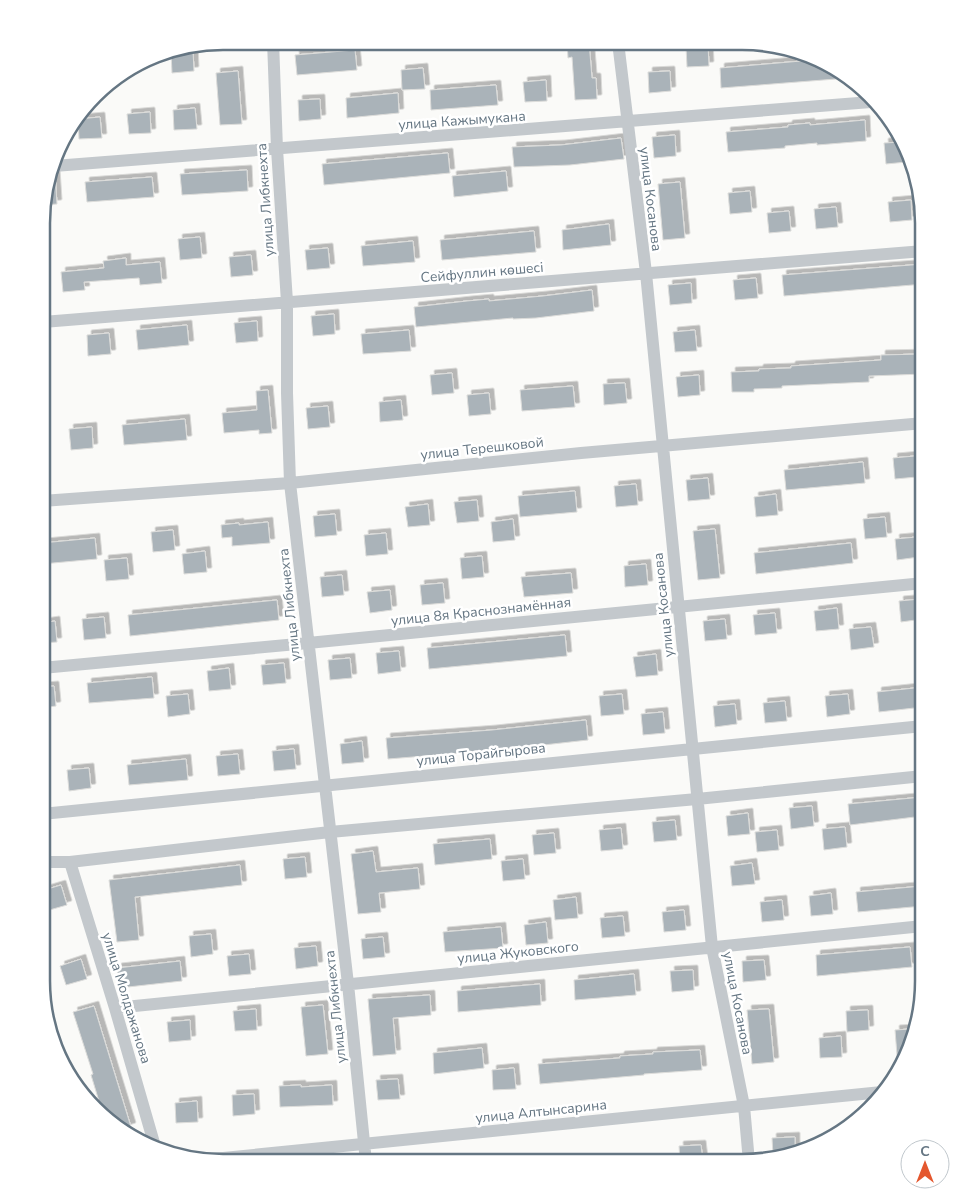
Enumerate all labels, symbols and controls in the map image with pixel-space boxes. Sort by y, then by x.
street label: улица Кажымукана [398,107,526,134]
street label: улица Либкнехта [252,143,279,257]
street label: улица Косанова [635,146,666,252]
street label: Сейфуллин көшесі [420,258,544,287]
street label: улица Терешковой [420,433,545,464]
street label: улица Либкнехта [274,548,305,662]
street label: улица Косанова [649,552,678,658]
street label: улица 8я Краснознамённая [390,593,572,630]
street label: улица Торайгырова [416,738,547,771]
street label: улица Молдажанова [98,930,156,1066]
street label: улица Жуковского [456,937,580,968]
street label: улица Либкнехта [320,950,351,1064]
street label: улица Косанова [718,950,757,1056]
street label: улица Алтынсарина [474,1095,608,1128]
north arrow [900,1139,950,1189]
text: С [920,1142,930,1161]

